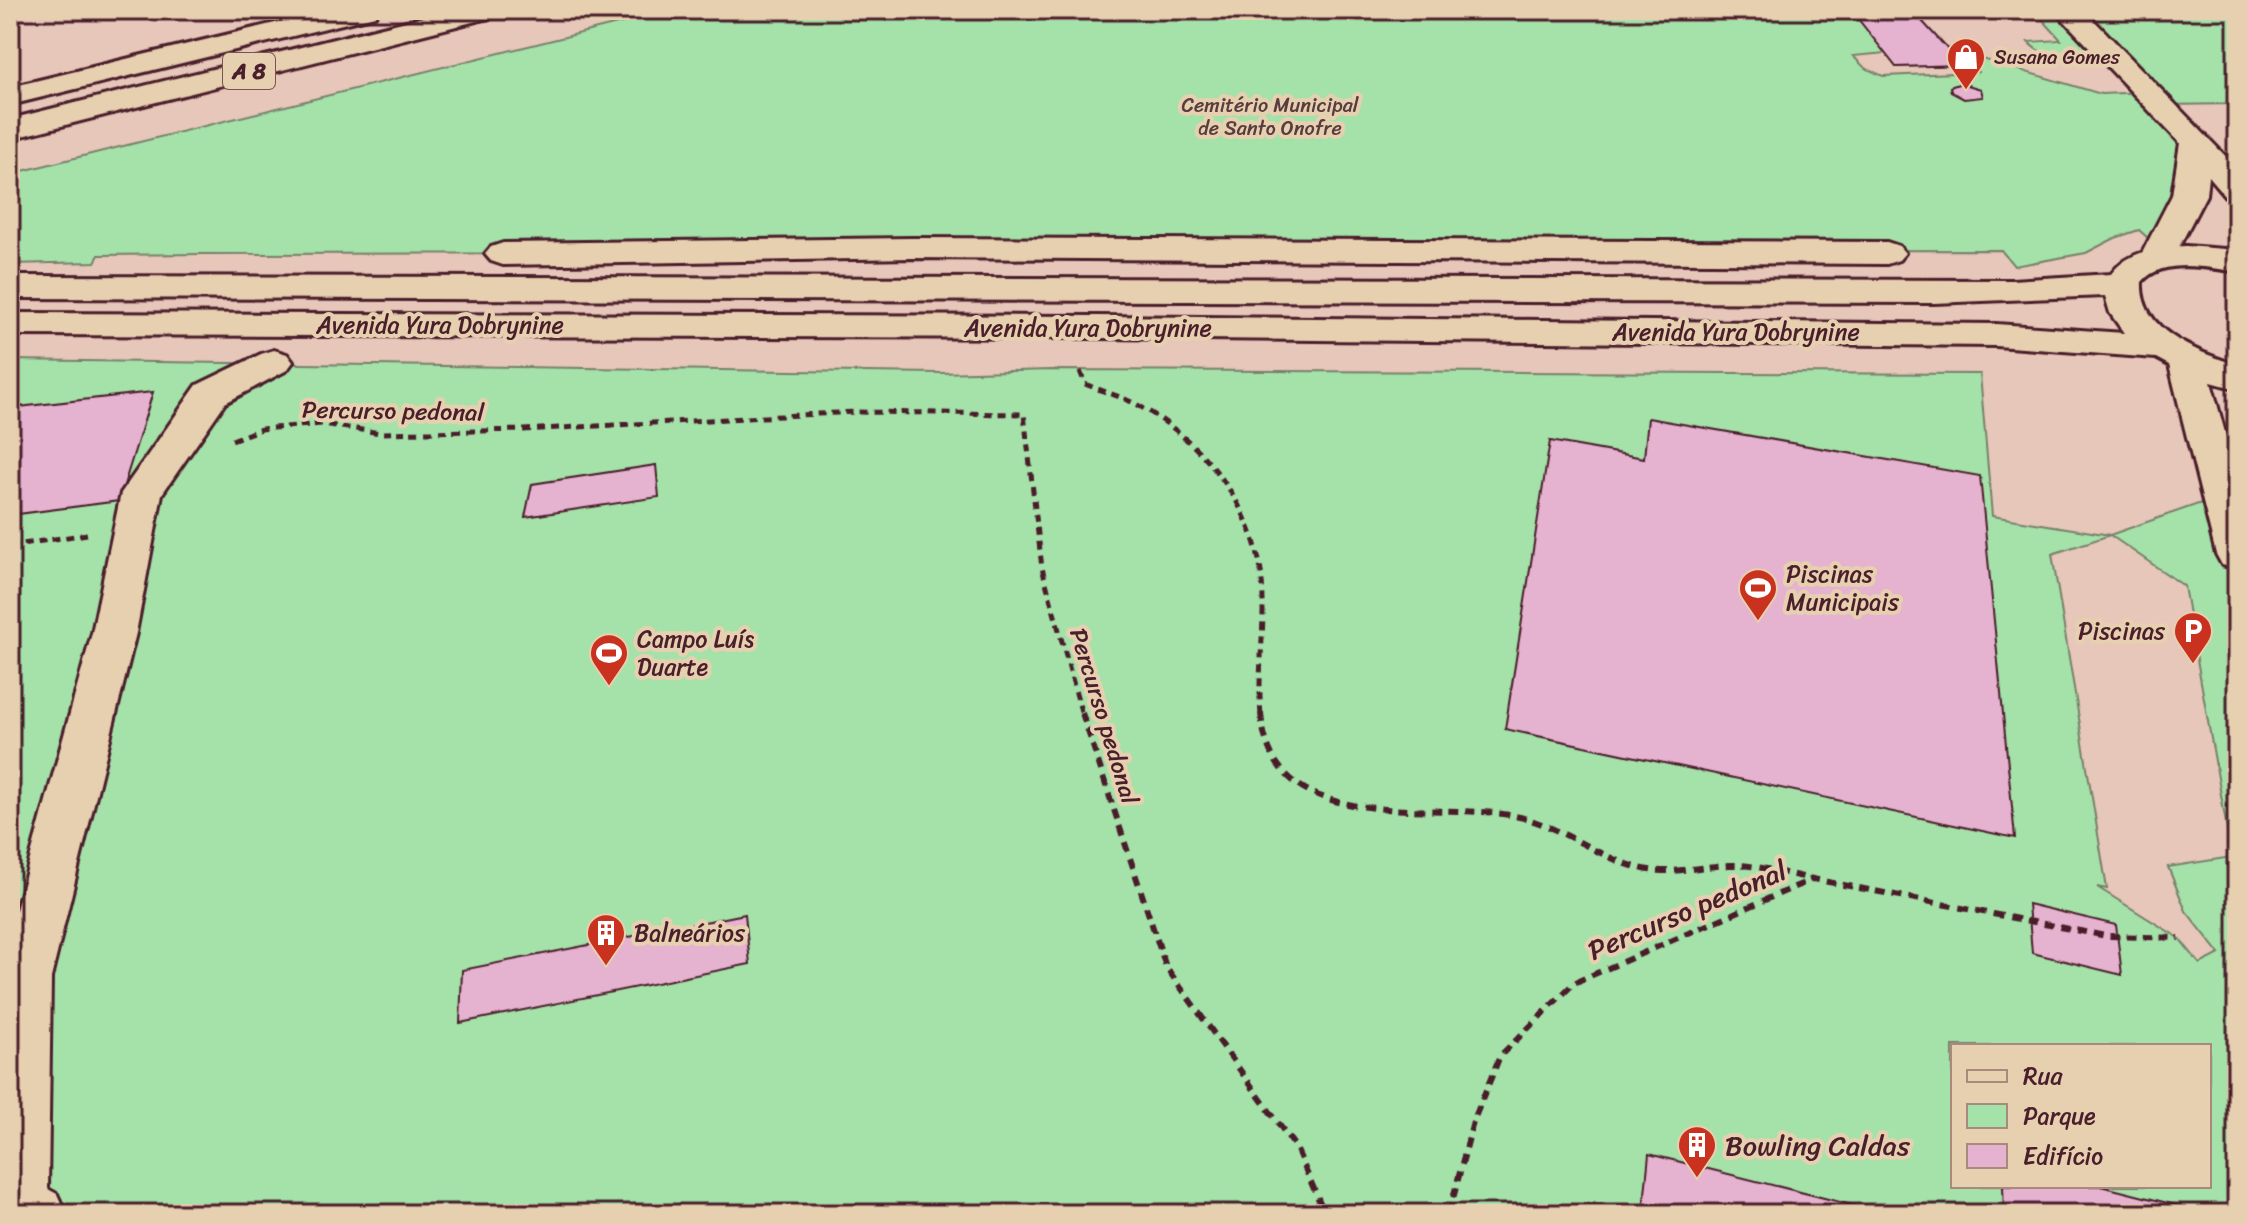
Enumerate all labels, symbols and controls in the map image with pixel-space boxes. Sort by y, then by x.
shop icon: Susana Gomes [1945,36,1987,91]
place label: Susana Gomes [1994,40,2121,75]
road number: A 8 [223,53,275,89]
park label: Cemitério Municipal de Santo Onofre [1182,88,1360,146]
street label: Avenida Yura Dobrynine [315,304,564,346]
street label: Avenida Yura Dobrynine [963,307,1212,349]
street label: Avenida Yura Dobrynine [1611,311,1860,353]
street label: Percurso pedonal [302,388,486,434]
place label: Piscinas Municipais [1786,553,1900,623]
sports icon: Piscinas Municipais [1737,567,1779,622]
place label: Piscinas [2078,610,2166,652]
parking icon: Piscinas [2172,610,2214,665]
place label: Campo Luís Duarte [637,618,754,688]
street label: Percurso pedonal [1057,623,1151,810]
sports icon: Campo Luís Duarte [588,632,630,687]
street label: Percurso pedonal [1580,846,1796,975]
building icon: Balneários [585,912,627,967]
place label: Balneários [634,912,746,954]
legend [1951,1044,2211,1188]
text: Rua [2023,1055,2063,1097]
text: Parque [2023,1095,2096,1137]
place label: Bowling Caldas [1725,1121,1910,1170]
building icon: Bowling Caldas [1676,1124,1718,1179]
text: Edifício [2023,1135,2103,1177]

